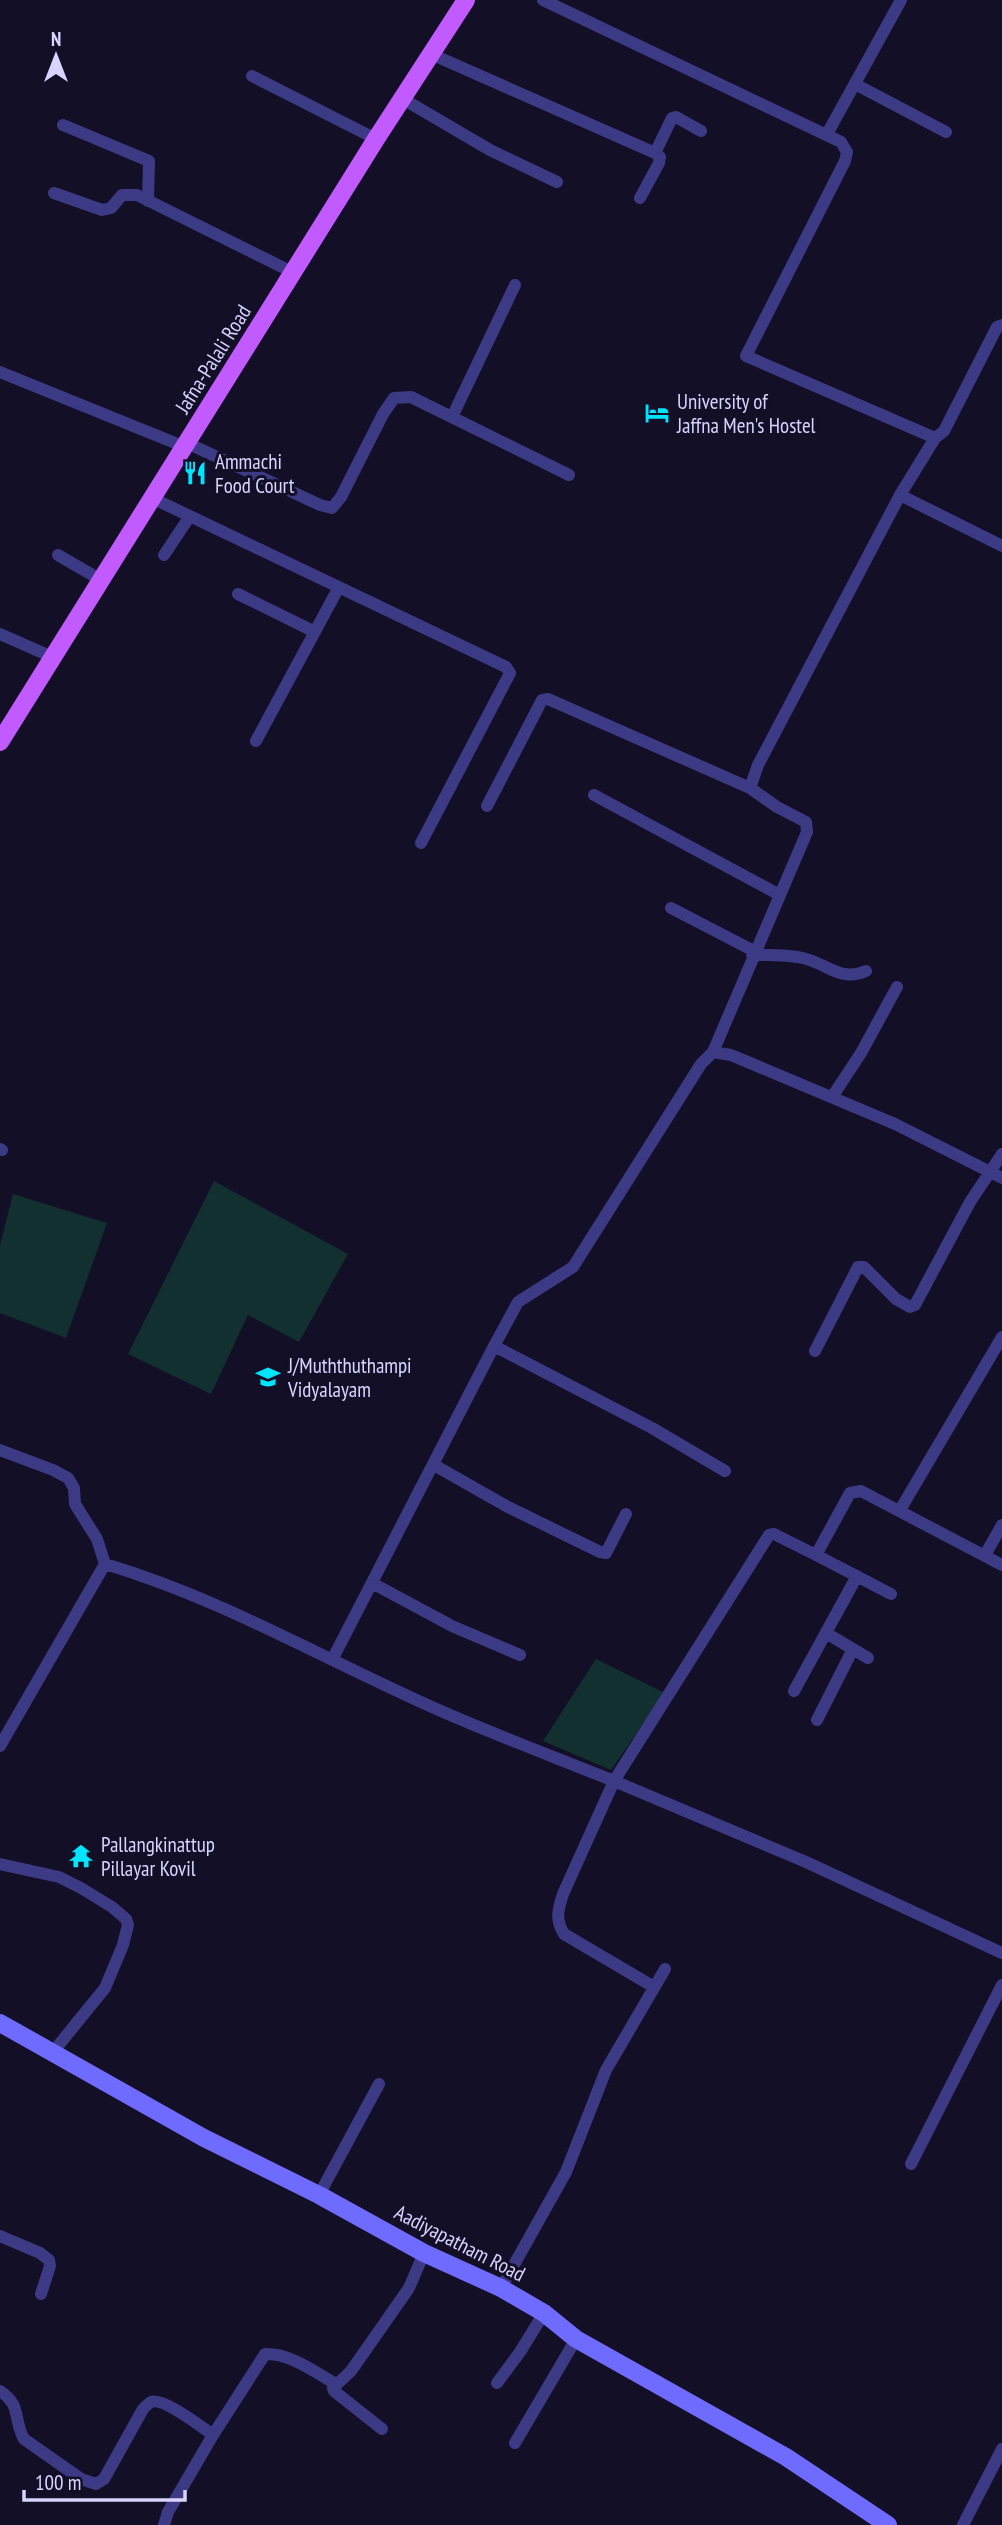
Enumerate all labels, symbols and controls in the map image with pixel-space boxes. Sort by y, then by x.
north arrow [21,21,91,91]
text: N [51,27,61,51]
street label: Jafna-Palali Road [168,300,257,419]
place label: University of Jaffna Men's Hostel [676,388,816,439]
hotel icon: University of Jaffna Men's Hostel [643,399,671,427]
place label: Ammachi Food Court [215,448,295,499]
restaurant icon: Ammachi Food Court [181,459,209,487]
place label: J/Muththuthampi Vidyalayam [287,1352,412,1403]
school or university icon: J/Muththuthampi Vidyalayam [254,1363,282,1391]
place label: Pallangkinattup Pillayar Kovil [101,1831,215,1882]
temple icon: Pallangkinattup Pillayar Kovil [67,1842,95,1870]
street label: Aadiyapatham Road [390,2198,530,2288]
scale bar [24,2458,186,2502]
text: 100 m [35,2469,81,2496]

